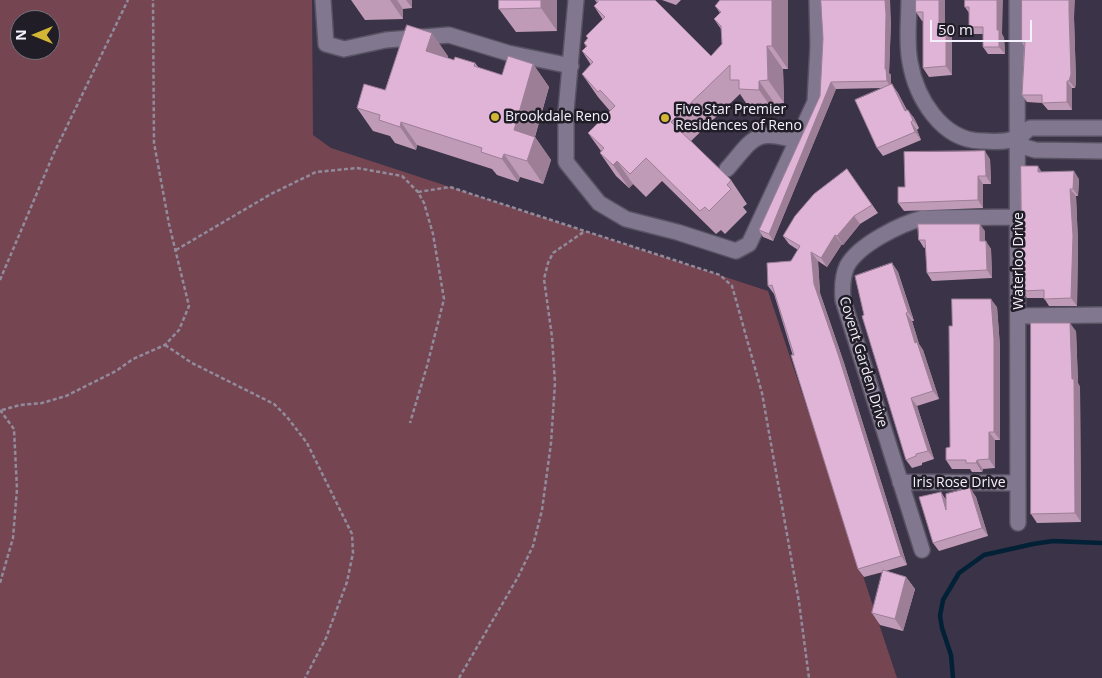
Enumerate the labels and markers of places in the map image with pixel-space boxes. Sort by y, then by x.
place label: Five Star Premier Residences of Reno [675,102,802,134]
place label: Brookdale Reno [505,109,609,125]
marker: Brookdale Reno [489,111,501,123]
marker: Five Star Premier Residences of Reno [659,112,671,124]

